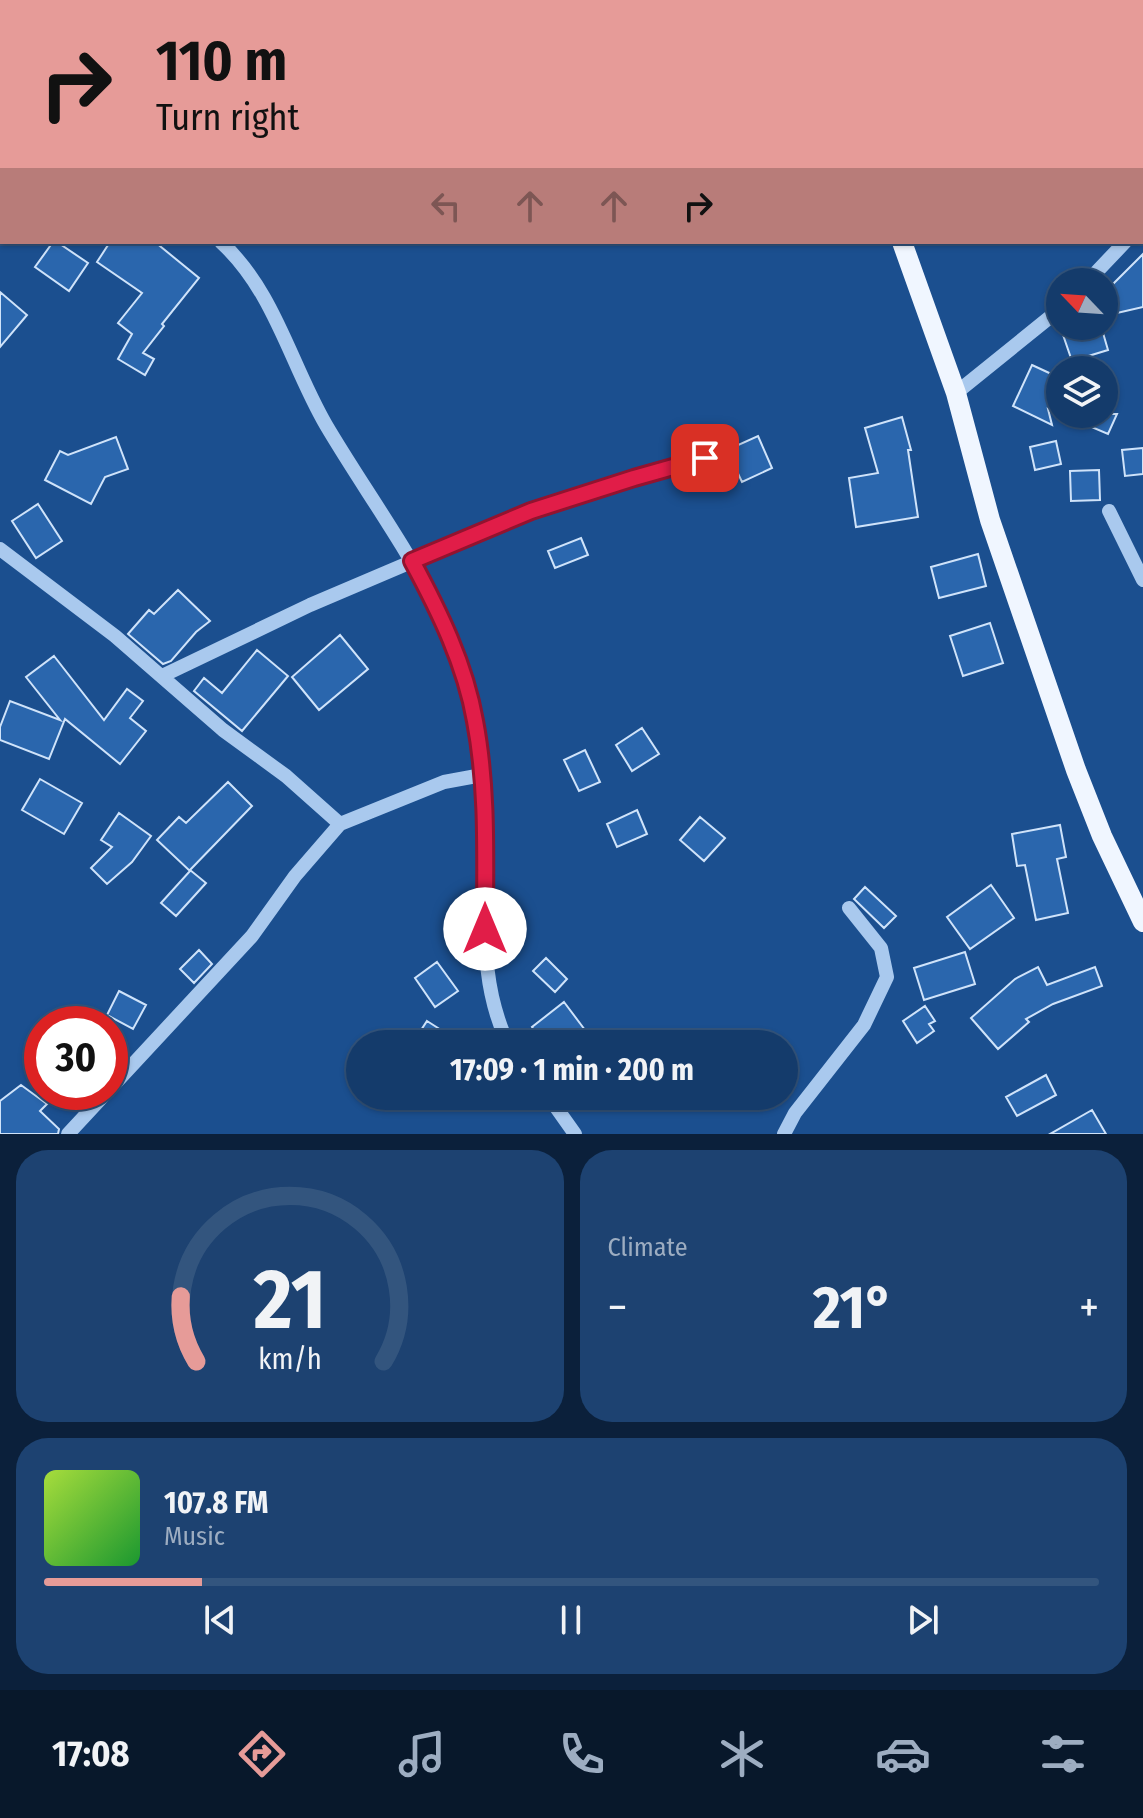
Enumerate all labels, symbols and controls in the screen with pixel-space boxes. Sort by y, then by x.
text: 110 m [156,28,287,95]
icon: right [24,32,128,136]
text: Turn right [156,96,299,140]
icon: left [424,184,468,228]
icon: ahead [508,184,552,228]
icon: ahead [592,184,636,228]
icon: right [676,184,720,228]
north arrow [1046,268,1118,340]
map controls [1046,268,1118,428]
button: layers [1046,356,1118,428]
pin [671,424,739,492]
icon: arrive [683,436,727,480]
position arrow [443,887,527,971]
speed limit sign: 30 [24,1006,128,1110]
text: 17:09 · 1 min · 200 m [450,1052,694,1088]
text: Climate [608,1232,688,1263]
text: 21 [253,1250,326,1350]
text: 21° [813,1272,893,1344]
text: − [608,1281,627,1334]
text: + [1079,1281,1099,1334]
text: km/h [258,1342,322,1377]
text: 107.8 FM [164,1485,268,1521]
text: Music [164,1521,225,1552]
icon: previous [198,1598,242,1642]
icon: pause [549,1598,593,1642]
icon: next [901,1598,945,1642]
icon: directions [234,1726,290,1782]
icon: music [394,1726,450,1782]
icon: phone [554,1726,610,1782]
icon: climate [714,1726,770,1782]
icon: car [875,1726,931,1782]
icon: filters [1035,1726,1091,1782]
text: 17:08 [52,1732,130,1776]

